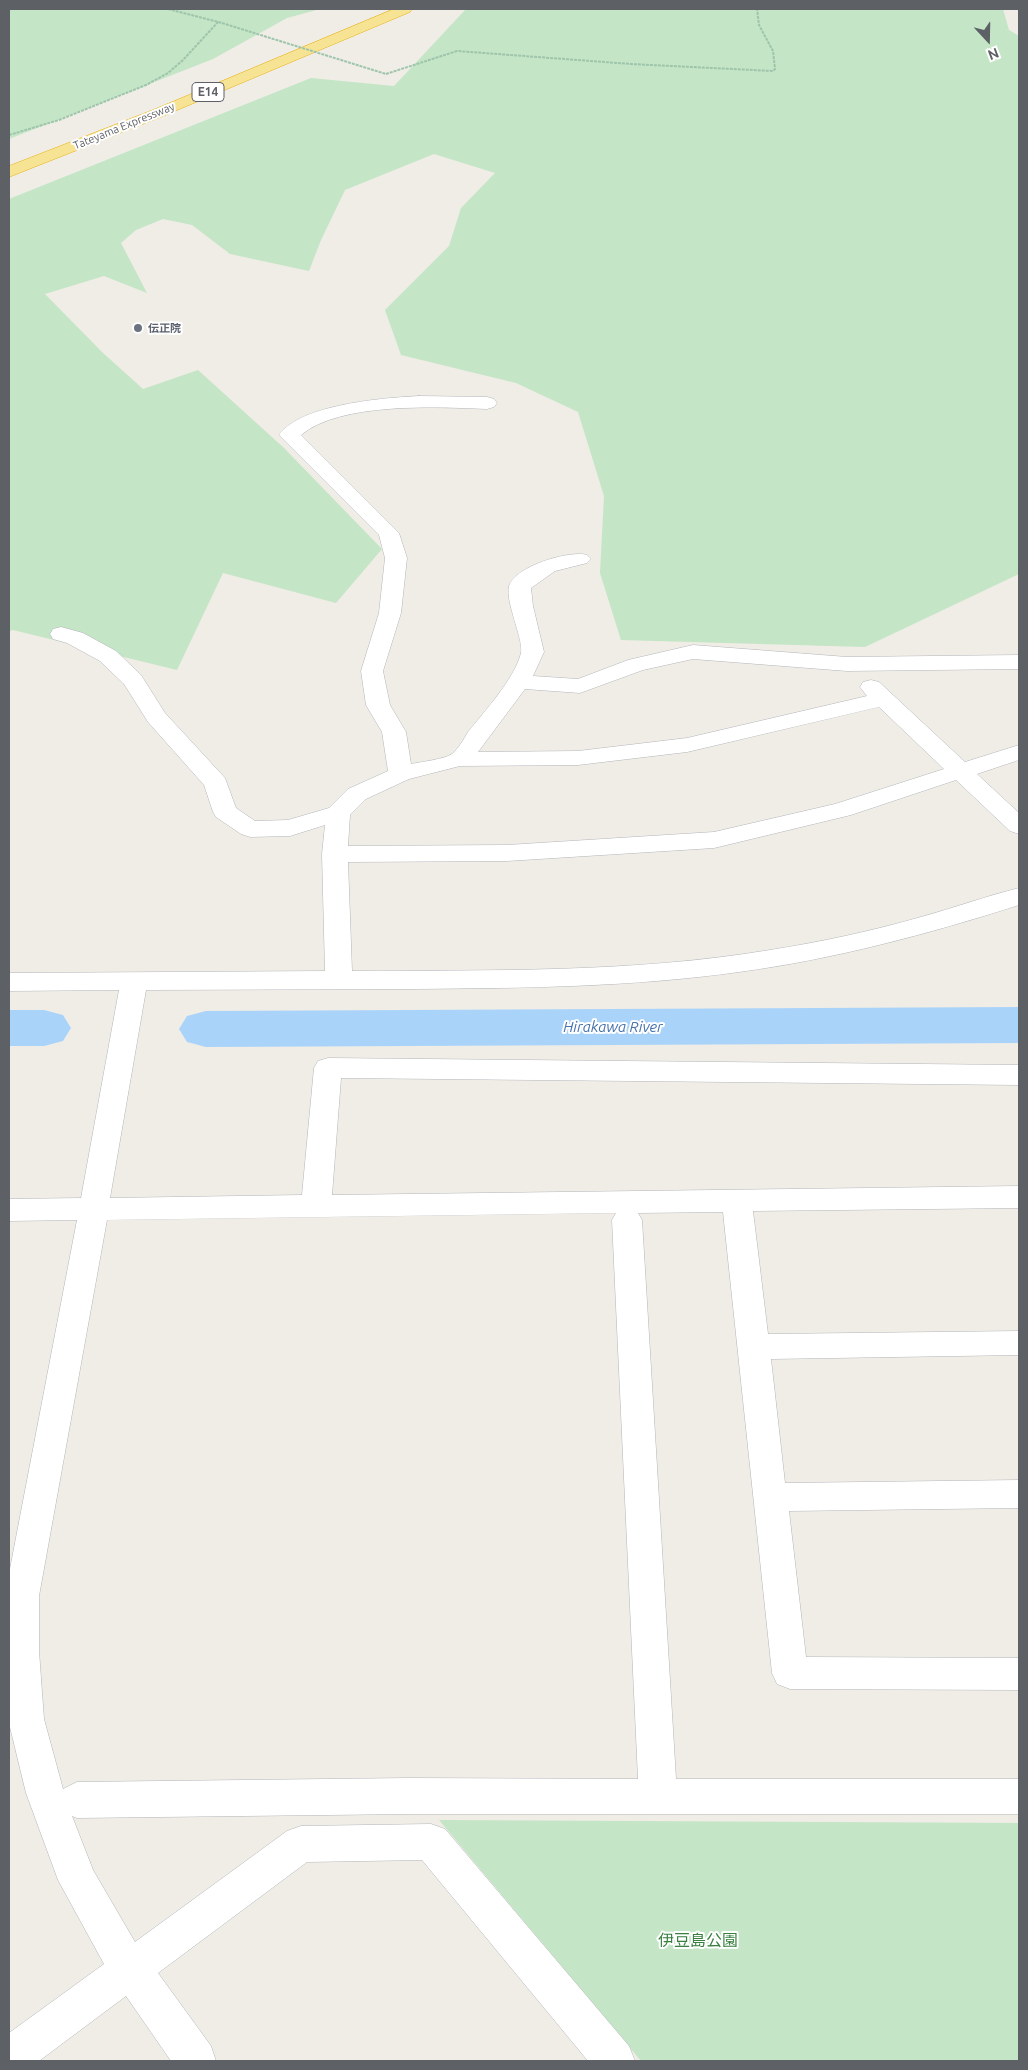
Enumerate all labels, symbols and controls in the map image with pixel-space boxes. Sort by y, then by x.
north arrow [963,15,1013,65]
text: N [986,45,1001,63]
road number: E14 [192,82,224,101]
street label: Tateyama Expressway [72,100,176,152]
place label: 伝正院 [148,321,181,335]
marker: 伝正院 [132,322,144,334]
water label: Hirakawa River [563,1018,663,1036]
park label: 伊豆島公園 [658,1931,738,1951]

